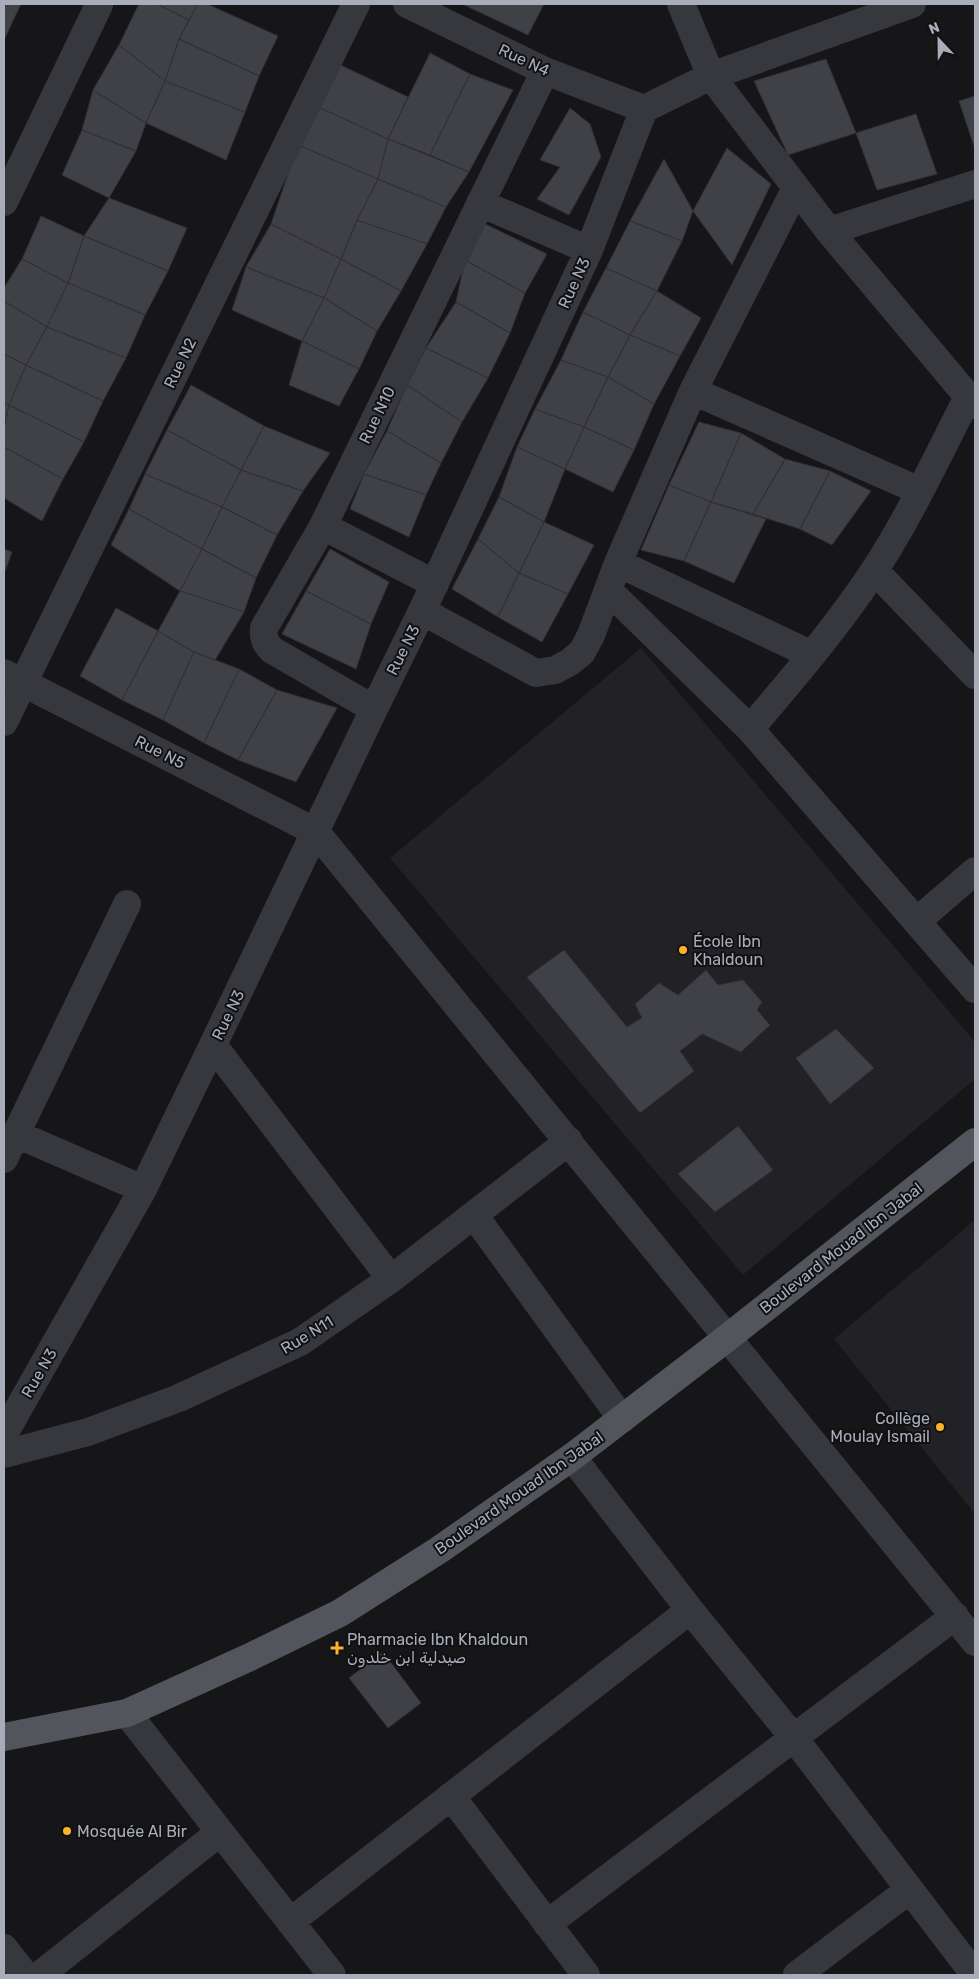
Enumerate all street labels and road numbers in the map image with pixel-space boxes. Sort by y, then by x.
street label: Rue N4 [495,40,553,80]
street label: Rue N3 [554,255,594,311]
street label: Rue N2 [160,335,200,391]
street label: Rue N10 [355,383,399,447]
street label: Rue N3 [382,622,424,678]
street label: Rue N5 [132,731,188,773]
street label: Rue N3 [208,987,248,1043]
street label: Boulevard Mouad Ibn Jabal [756,1179,926,1317]
street label: Rue N11 [277,1312,337,1358]
street label: Rue N3 [17,1345,61,1401]
street label: Boulevard Mouad Ibn Jabal [431,1428,607,1558]

